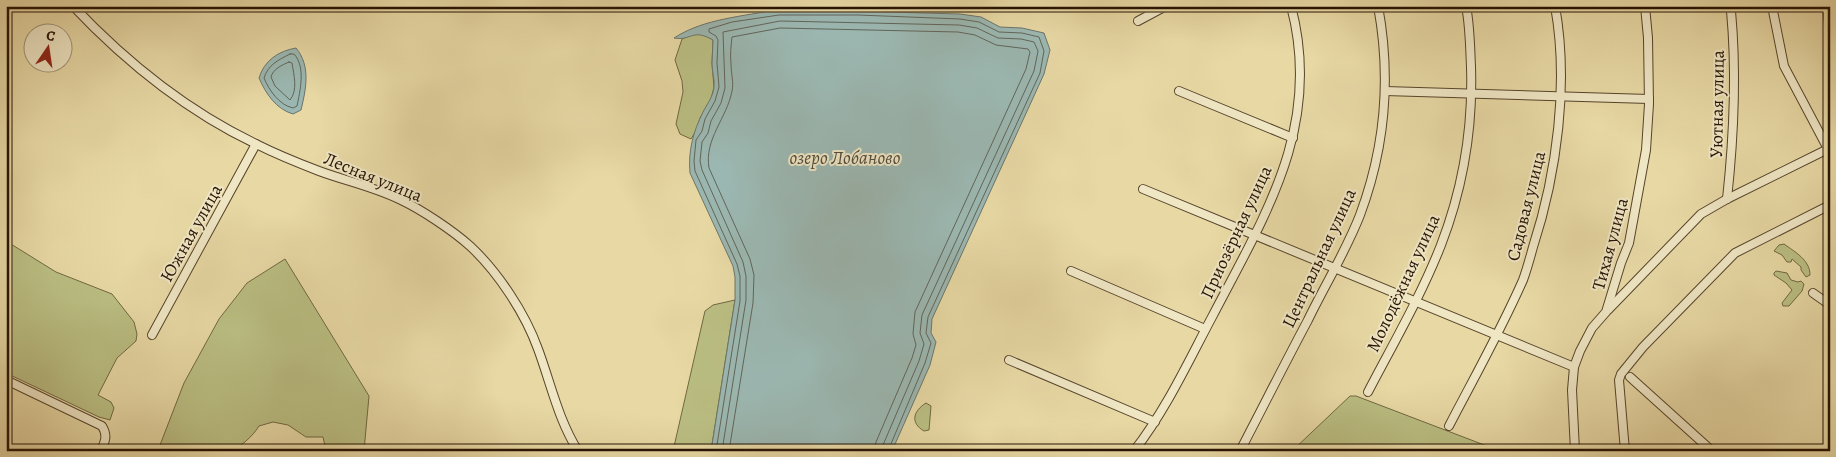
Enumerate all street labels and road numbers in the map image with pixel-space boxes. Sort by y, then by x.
street label: Уютная улица [1704,49,1730,158]
street label: Лесная улица [320,146,427,208]
street label: Садовая улица [1501,148,1551,264]
street label: Приозёрная улица [1195,161,1278,302]
street label: Южная улица [154,179,228,286]
street label: Центральная улица [1276,184,1362,332]
street label: Тихая улица [1586,194,1634,293]
street label: Молодёжная улица [1361,210,1446,356]

